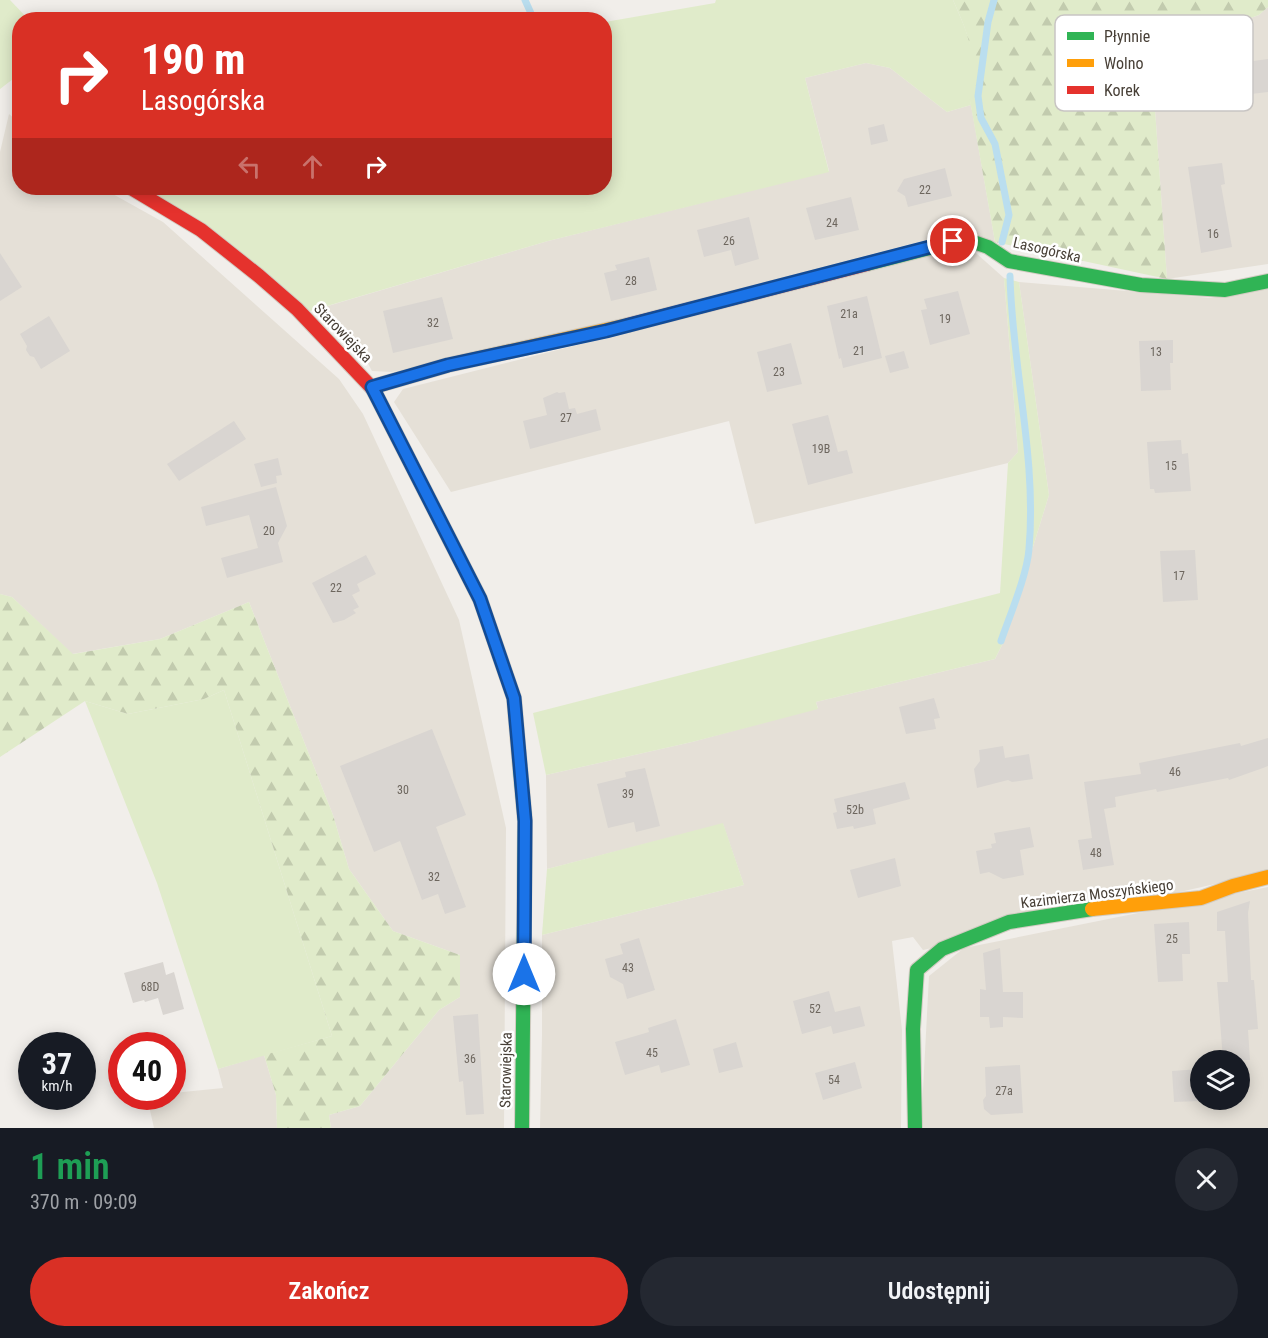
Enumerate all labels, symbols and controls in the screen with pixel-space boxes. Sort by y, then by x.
legend [1055,15,1253,111]
text: Płynnie [1104,27,1150,46]
text: 190 m [141,35,246,84]
icon: right [42,36,120,114]
text: Wolno [1104,54,1143,73]
text: Korek [1104,81,1141,100]
text: Lasogórska [141,85,265,117]
icon: left [233,150,266,183]
icon: ahead [296,150,329,183]
icon: right [359,150,392,183]
house number: 22 [919,183,931,197]
pin [927,215,978,266]
house number: 24 [826,216,838,230]
icon: arrive [936,224,969,257]
house number: 16 [1207,227,1219,241]
street label: Lasogórska [1011,233,1083,267]
house number: 26 [723,234,735,248]
house number: 28 [625,274,637,288]
street label: Starowiejska [310,300,376,366]
house number: 21a [840,307,858,321]
house number: 19 [939,312,951,326]
house number: 32 [427,316,439,330]
house number: 21 [853,344,865,358]
house number: 13 [1150,345,1162,359]
house number: 23 [773,365,785,379]
house number: 27 [560,411,572,425]
house number: 19B [812,442,830,456]
house number: 15 [1165,459,1177,473]
house number: 20 [263,524,275,538]
house number: 17 [1173,569,1185,583]
house number: 22 [330,581,342,595]
house number: 46 [1169,765,1181,779]
house number: 30 [397,783,409,797]
house number: 39 [622,787,634,801]
house number: 52b [846,803,864,817]
house number: 48 [1090,846,1102,860]
house number: 32 [428,870,440,884]
street label: Kazimierza Moszyńskiego [1020,876,1174,912]
house number: 25 [1166,932,1178,946]
position arrow [492,942,556,1006]
house number: 43 [622,961,634,975]
house number: 68D [141,980,159,994]
house number: 52 [809,1002,821,1016]
speed limit sign: 40 [108,1032,186,1110]
street label: Starowiejska [496,1032,516,1108]
text: 37 [42,1046,72,1081]
house number: 45 [646,1046,658,1060]
map controls [1190,1050,1250,1110]
button: layers [1190,1050,1250,1110]
house number: 36 [464,1052,476,1066]
house number: 54 [828,1073,840,1087]
text: km/h [42,1077,72,1095]
house number: 27a [995,1084,1013,1098]
text: 1 min [30,1146,110,1188]
button: close [1175,1148,1238,1211]
text: 370 m · 09:09 [30,1190,137,1214]
button: Zakończ [30,1257,628,1326]
button: Udostępnij [640,1257,1238,1326]

